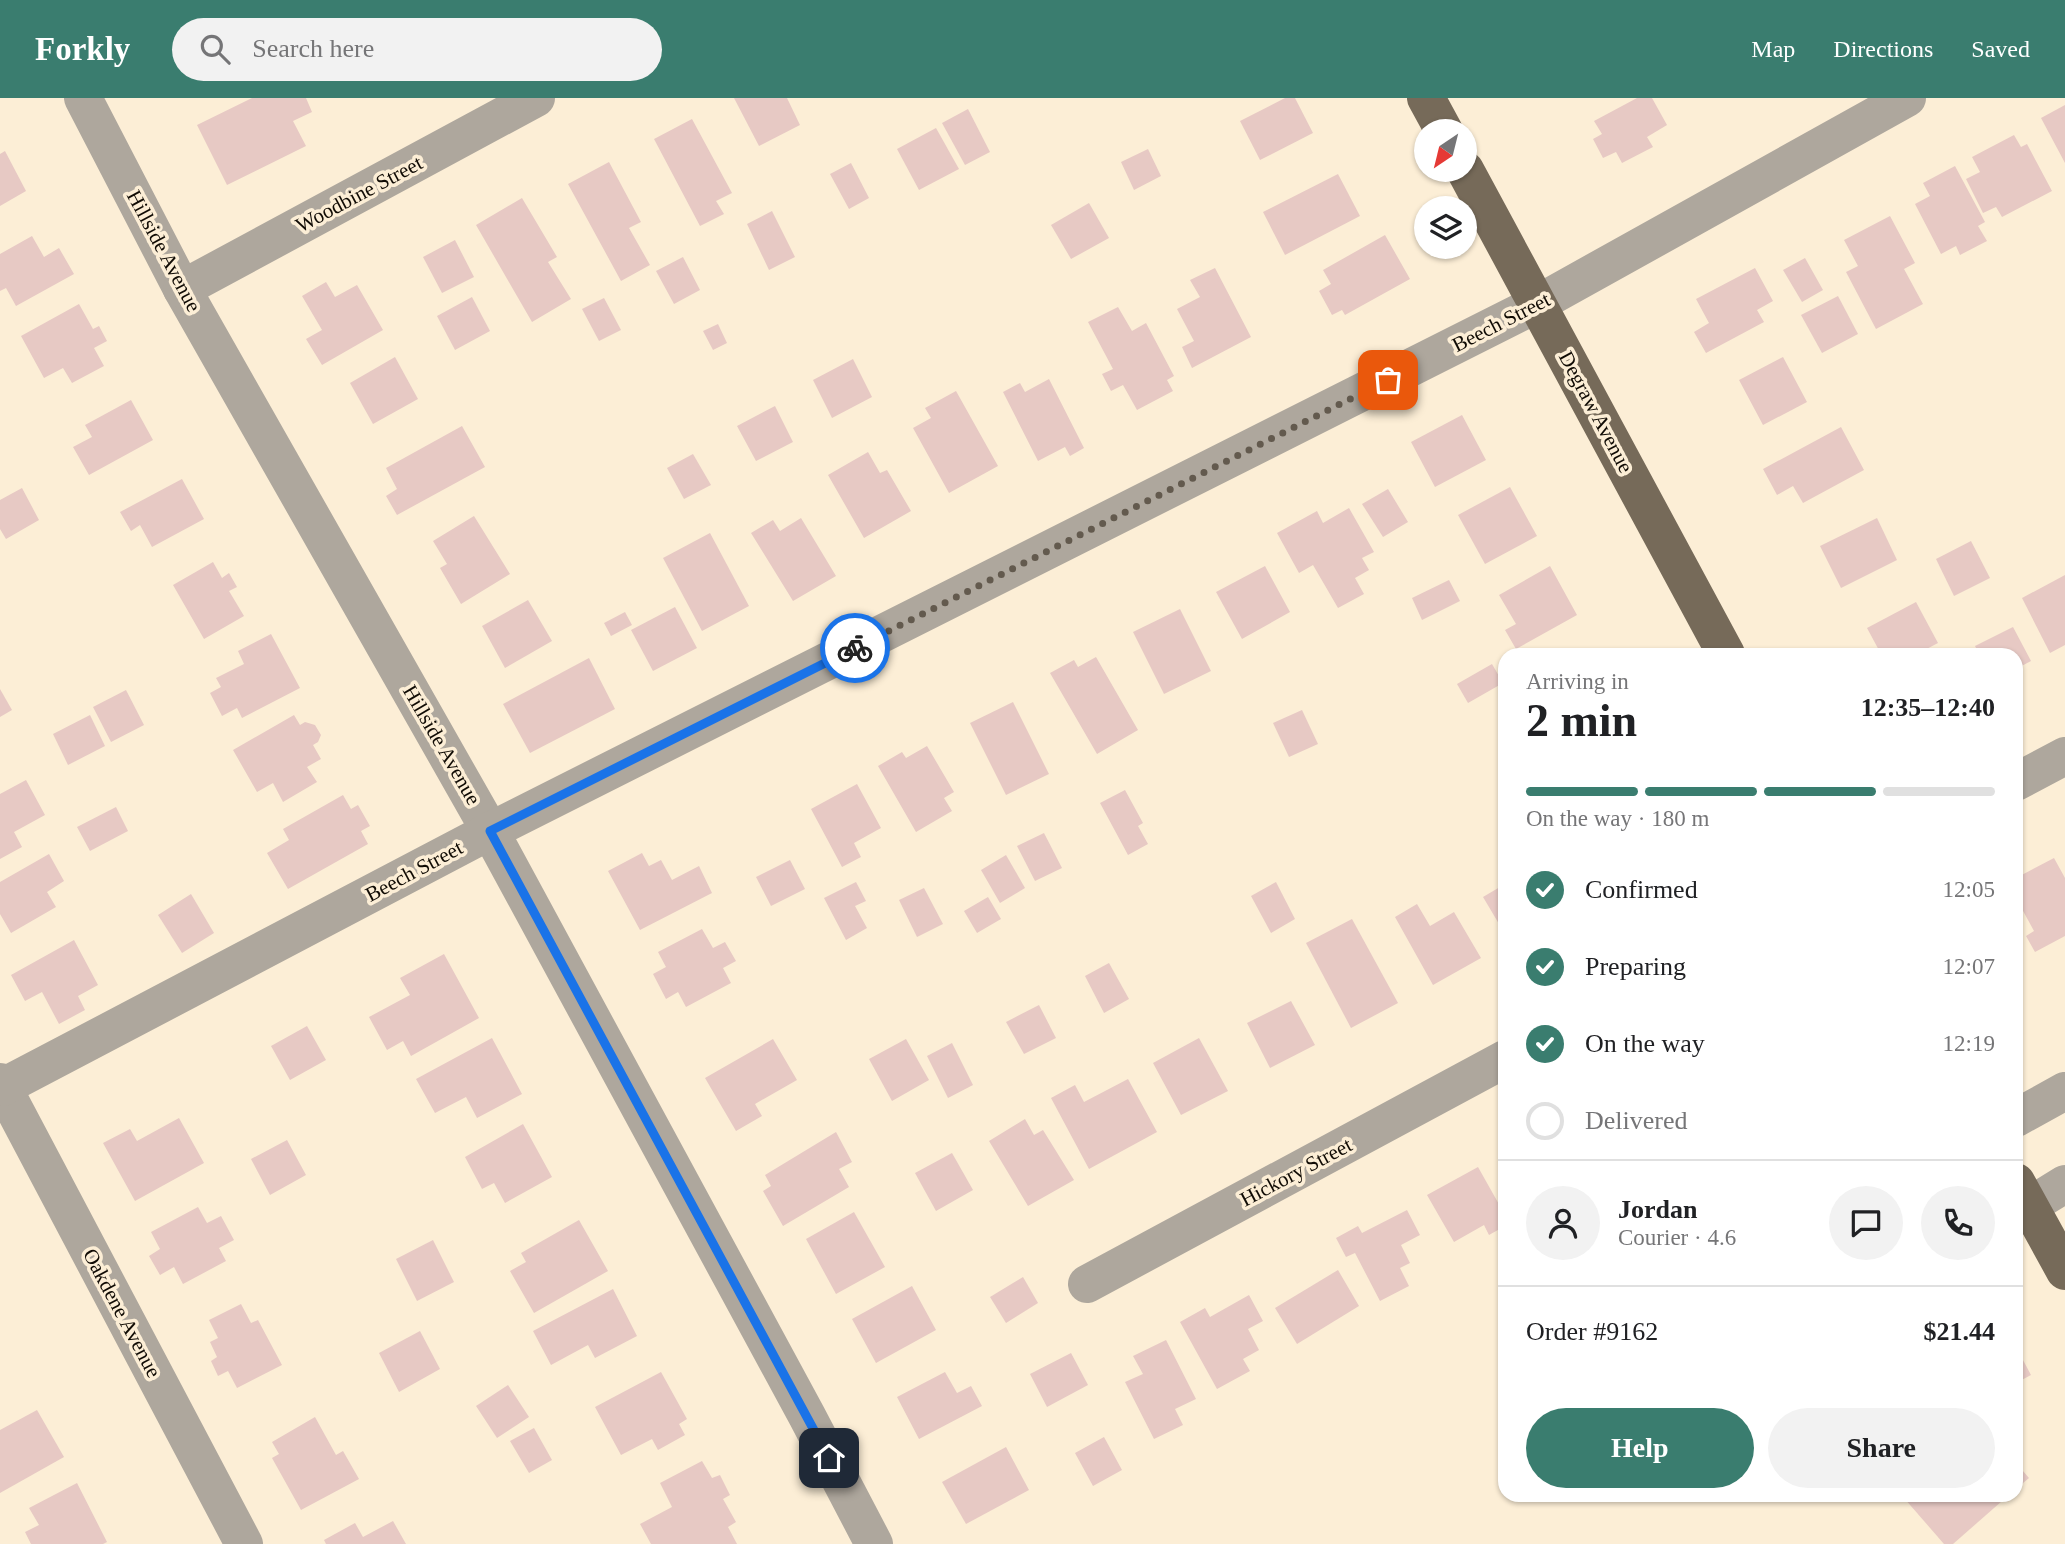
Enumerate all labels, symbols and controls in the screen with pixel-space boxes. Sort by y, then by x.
search box [172,18,662,81]
icon: search [196,30,234,68]
text: Forkly [35,31,130,67]
text: Search here [252,34,374,63]
text: Map [1751,36,1795,62]
text: Directions [1833,36,1933,62]
text: Saved [1971,36,2030,62]
north arrow [1414,119,1477,182]
map controls [1414,119,1477,259]
street label: Woodbine Street [292,150,427,237]
street label: Hillside Avenue [122,186,206,316]
button: layers [1414,196,1477,259]
street label: Beech Street [1448,287,1554,357]
street label: Degraw Avenue [1554,347,1638,477]
pin [1358,350,1418,410]
icon: bag [1369,361,1407,399]
courier [820,613,890,683]
icon: bike [836,629,874,667]
text: Arriving in [1526,669,1629,694]
street label: Hillside Avenue [398,681,486,809]
text: 12:35–12:40 [1861,693,1995,722]
text: 2 min [1526,695,1637,746]
text: On the way · 180 m [1526,806,1709,831]
street label: Beech Street [361,835,467,907]
icon: check [1526,871,1564,909]
text: Confirmed [1585,875,1698,904]
text: 12:05 [1943,877,1995,902]
icon: check [1526,948,1564,986]
text: Preparing [1585,952,1686,981]
text: 12:07 [1943,954,1995,979]
icon: check [1526,1025,1564,1063]
text: On the way [1585,1029,1705,1058]
text: 12:19 [1943,1031,1995,1056]
text: Delivered [1585,1106,1688,1135]
street label: Hickory Street [1236,1132,1356,1211]
button: person [1526,1186,1600,1260]
button: chat [1829,1186,1903,1260]
button: phone [1921,1186,1995,1260]
text: Jordan [1618,1195,1697,1224]
text: Courier · 4.6 [1618,1225,1736,1250]
street label: Oakdene Avenue [78,1244,166,1382]
text: Order #9162 [1526,1317,1658,1346]
text: $21.44 [1924,1317,1995,1346]
button: Help [1526,1408,1754,1488]
button: Share [1768,1408,1995,1488]
pin [799,1428,859,1488]
icon: home [810,1439,848,1477]

